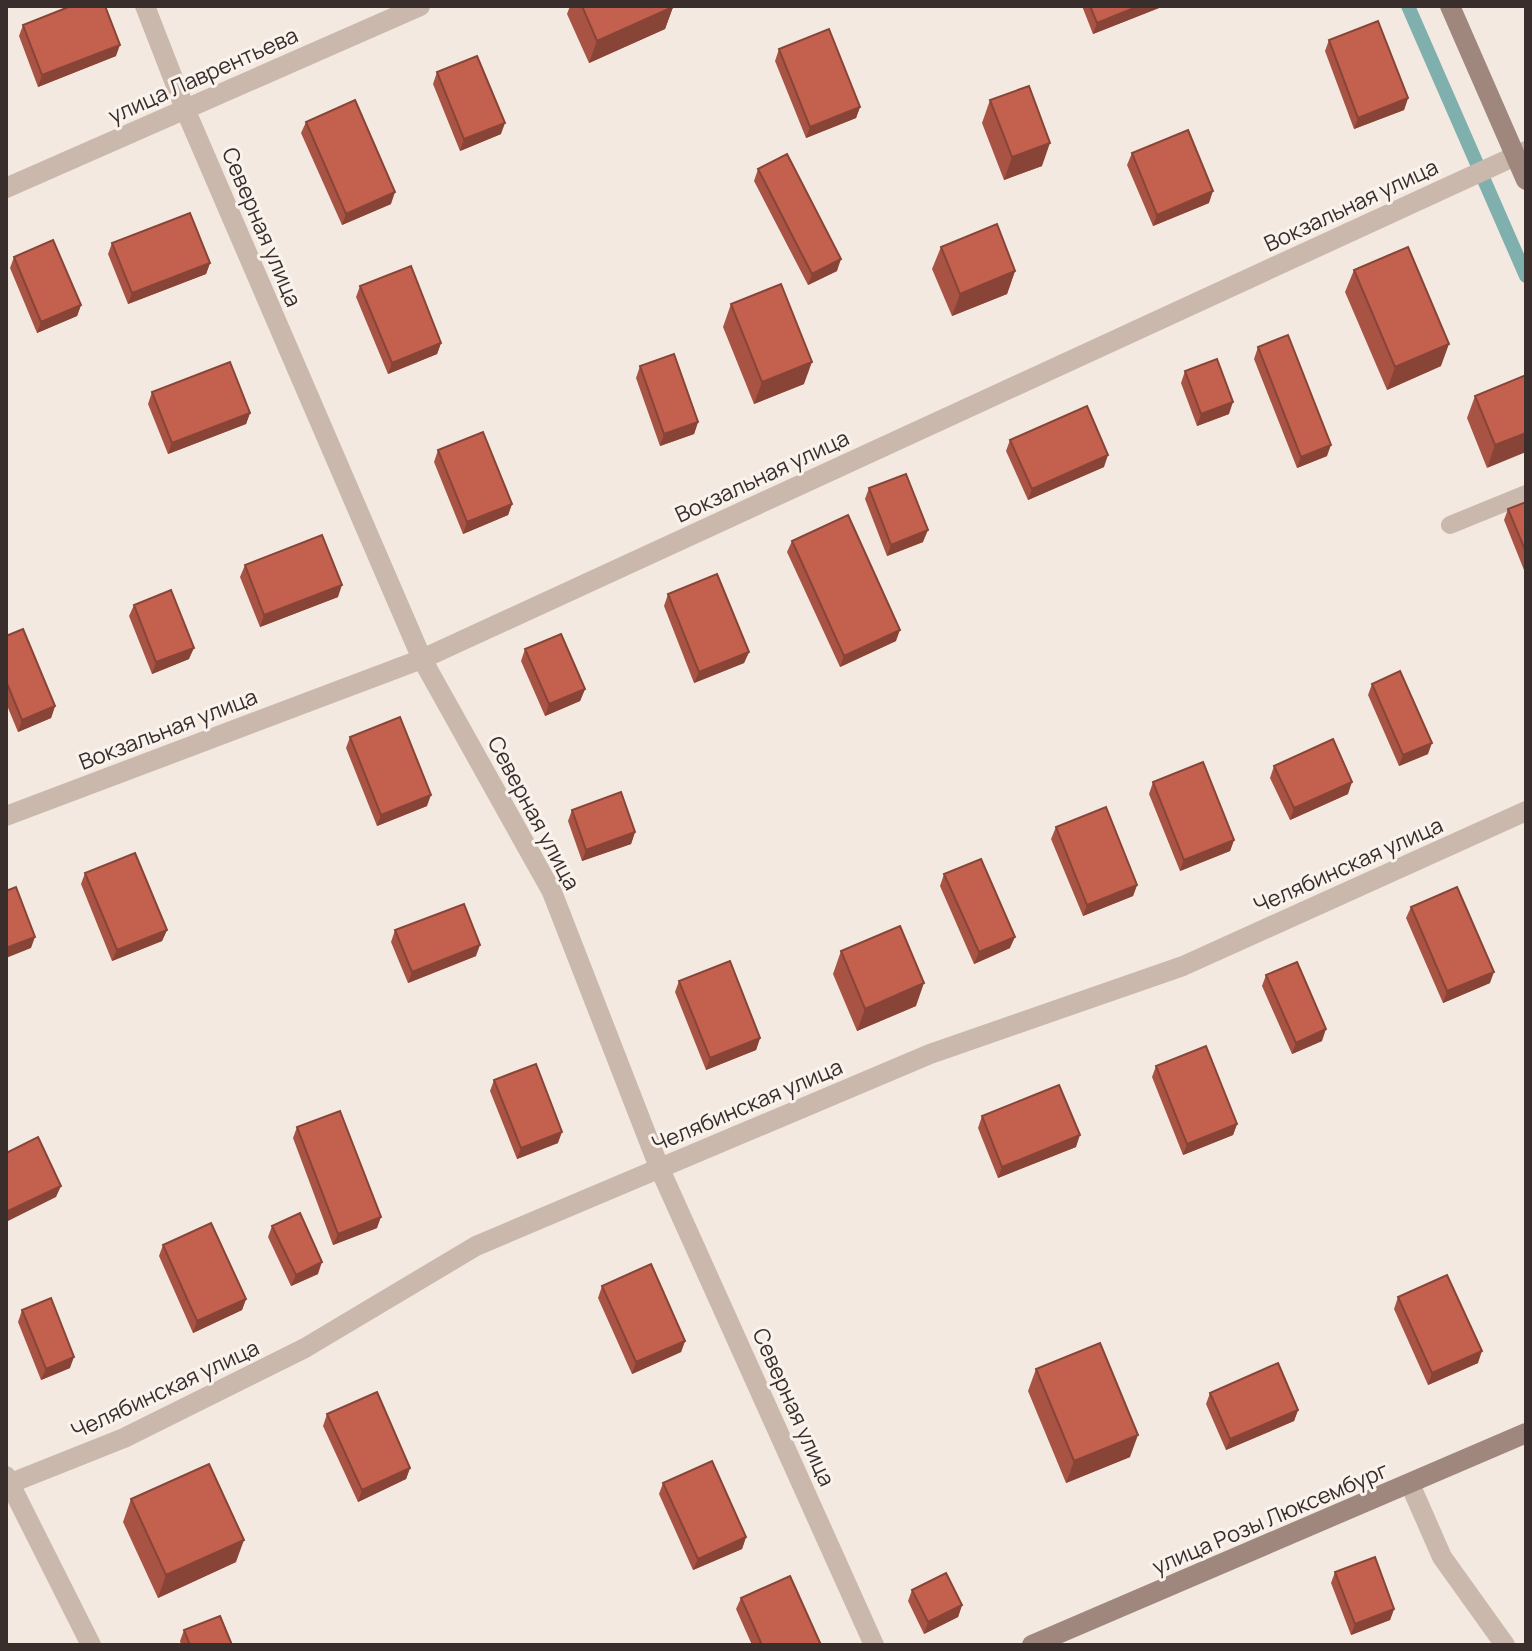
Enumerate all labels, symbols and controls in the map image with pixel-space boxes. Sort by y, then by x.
street label: улица Лаврентьева [103,20,303,130]
street label: Северная улица [215,143,309,311]
street label: Вокзальная улица [1259,152,1443,258]
street label: Вокзальная улица [670,423,854,529]
street label: Вокзальная улица [74,681,262,777]
street label: Северная улица [481,731,587,895]
street label: Челябинская улица [1249,810,1447,920]
street label: Челябинская улица [647,1051,847,1159]
street label: Северная улица [746,1323,842,1491]
street label: Челябинская улица [66,1332,264,1446]
street label: улица Розы Люксембург [1147,1455,1393,1581]

